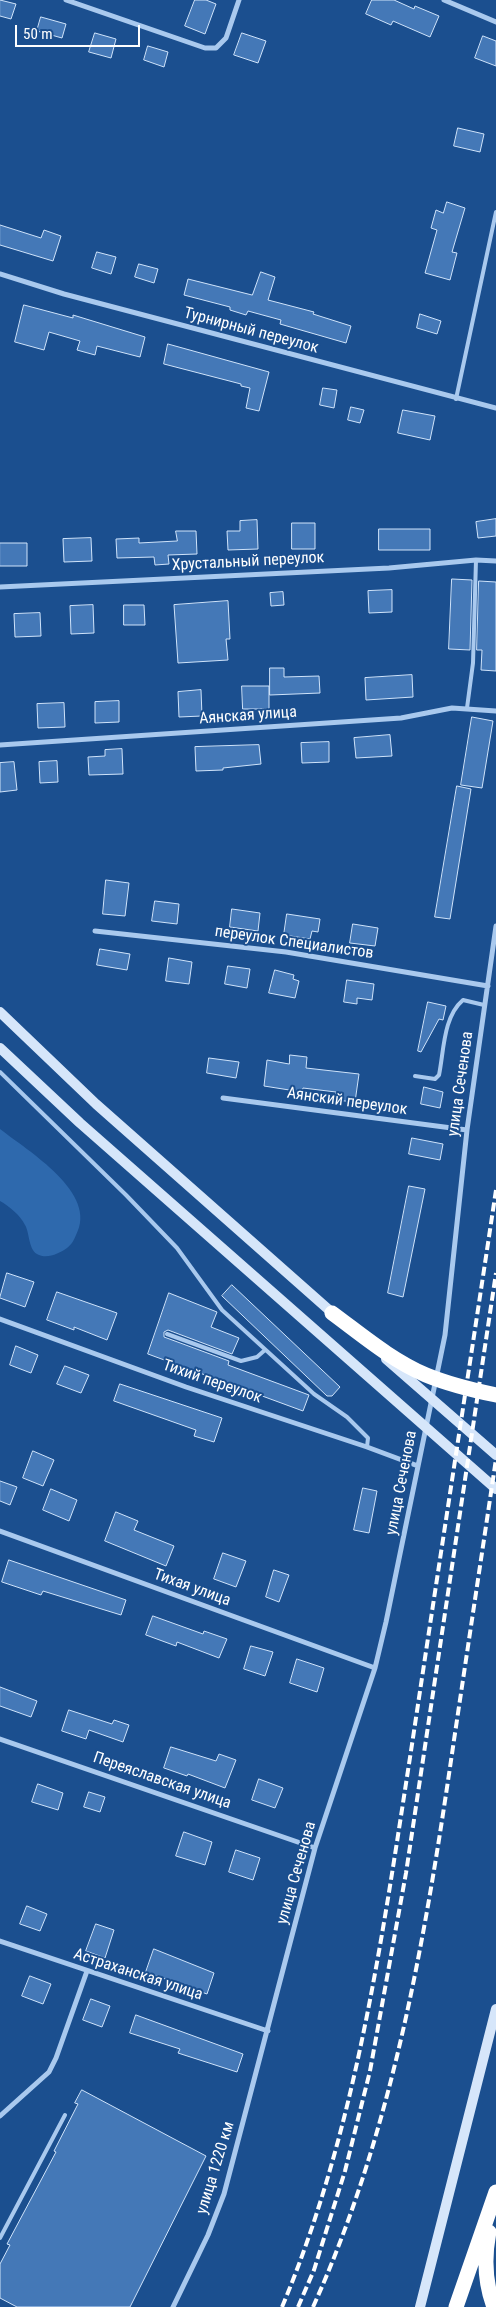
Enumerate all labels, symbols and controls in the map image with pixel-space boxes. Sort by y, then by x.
scale bar [18,15,142,47]
text: 50 m [23,25,53,43]
street label: Турнирный переулок [182,304,320,358]
street label: Хрустальный переулок [171,548,325,576]
street label: Аянская улица [198,703,298,729]
street label: переулок Специалистов [213,922,375,964]
street label: улица Сеченова [444,1030,478,1138]
street label: Аянский переулок [286,1084,408,1120]
street label: Тихий переулок [160,1356,264,1408]
street label: улица Сеченова [382,1429,422,1537]
street label: Тихая улица [151,1565,233,1611]
street label: Переяславская улица [90,1748,234,1814]
street label: улица Сеченова [273,1819,321,1927]
street label: Астраханская улица [71,1945,205,2005]
street label: улица 1220 км [193,2119,239,2217]

